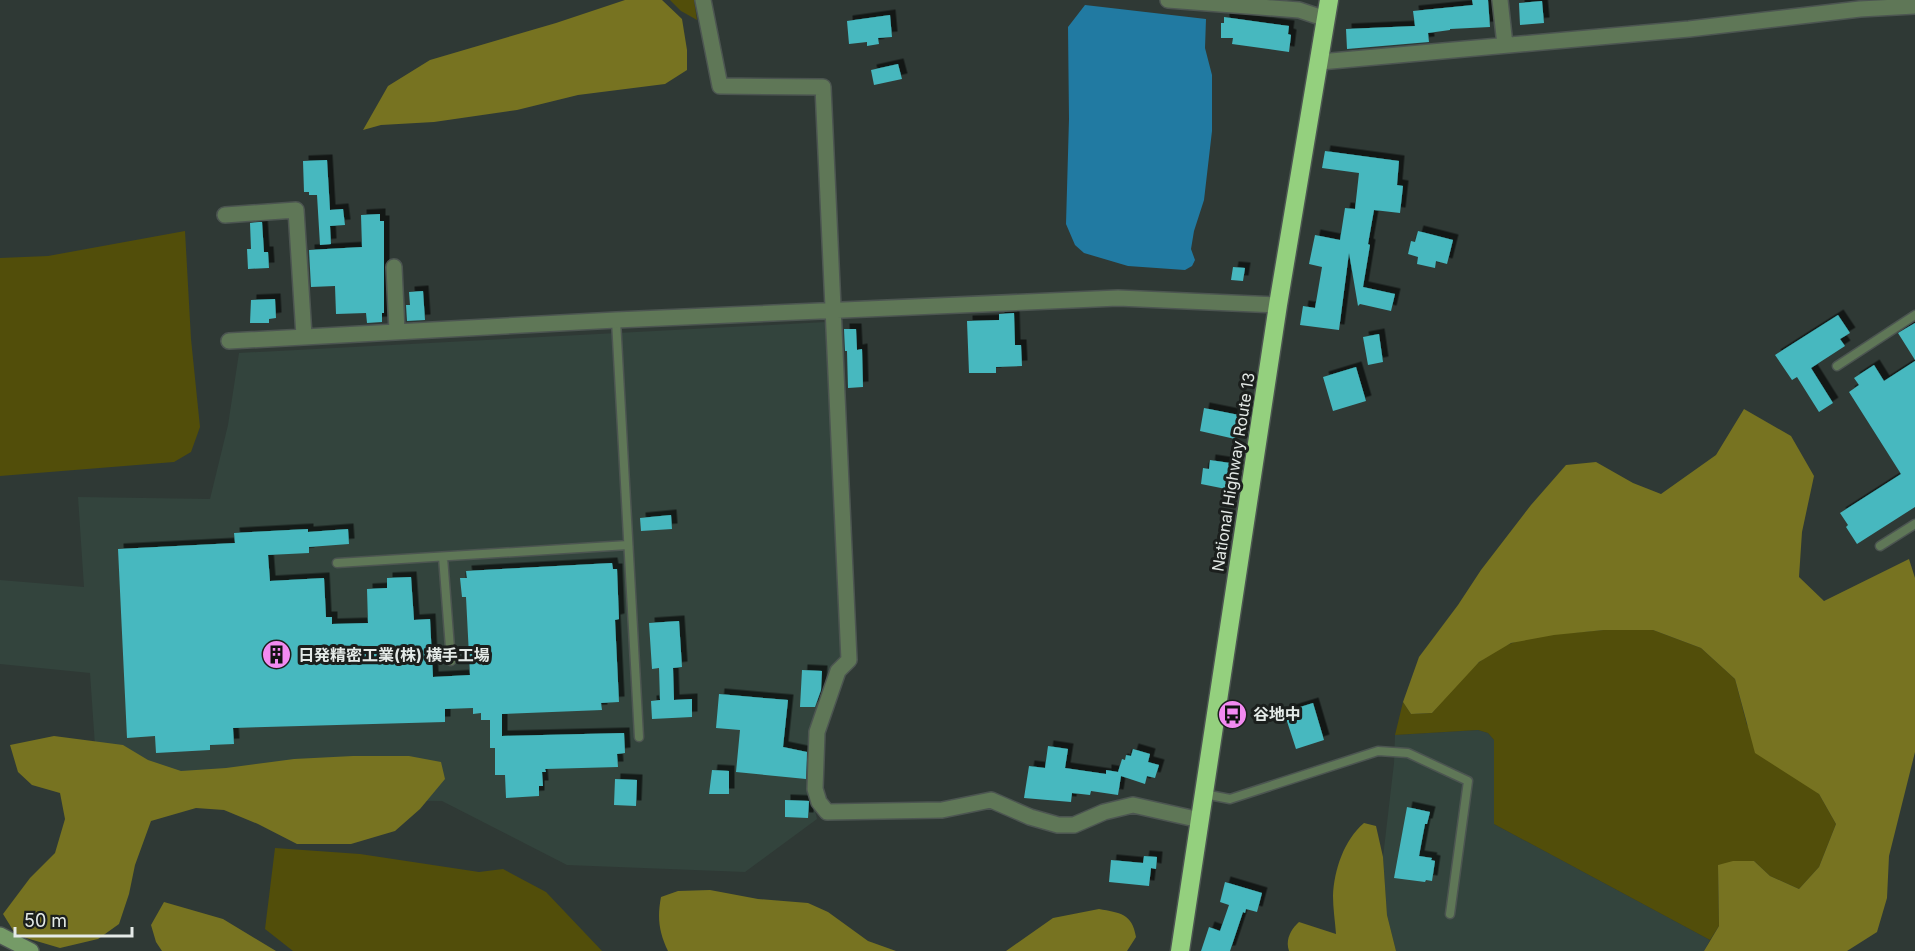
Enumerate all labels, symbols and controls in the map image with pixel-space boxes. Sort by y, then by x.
street label: National Highway Route 13 [1207,371,1259,573]
building icon: 日発精密工業(株) 横手工場 [261,639,293,671]
place label: 日発精密工業(株) 横手工場 [298,645,490,665]
bus stop icon: 谷地中 [1216,698,1248,730]
place label: 谷地中 [1253,704,1301,724]
scale bar [15,900,132,938]
text: 50 m [24,910,67,931]

